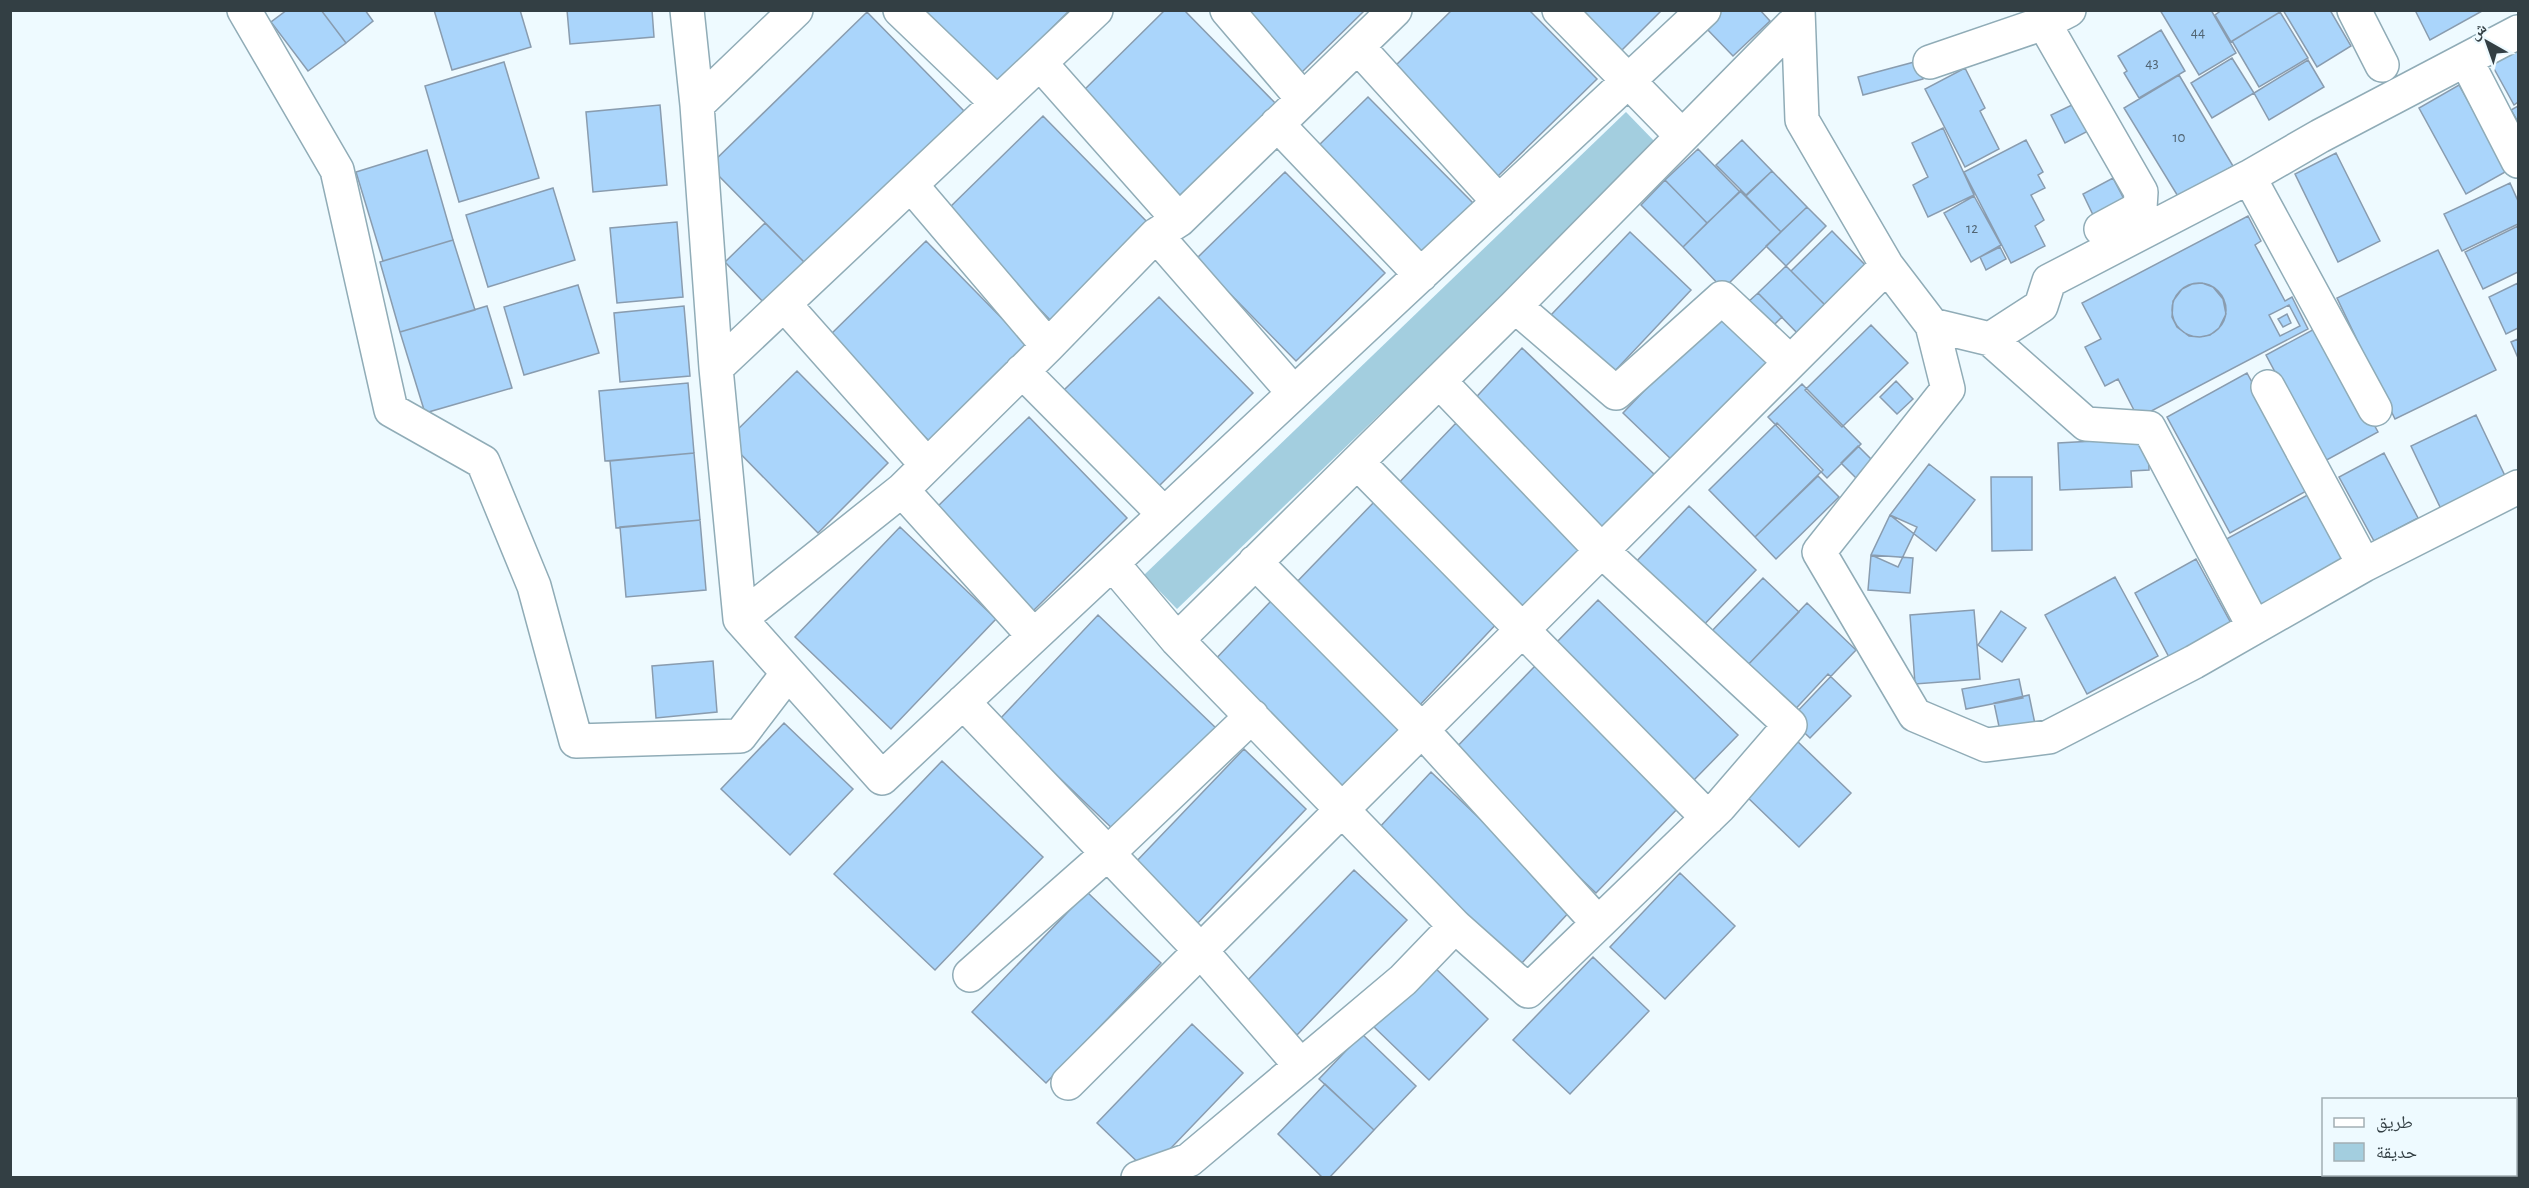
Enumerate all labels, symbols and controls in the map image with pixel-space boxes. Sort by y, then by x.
north arrow [2457,12,2517,72]
text: ش [2466,20,2490,44]
house number: 44 [2191,25,2205,40]
house number: 43 [2145,56,2159,71]
house number: 10 [2172,130,2186,145]
house number: 12 [1966,221,1978,236]
legend [2322,1098,2517,1176]
text: طريق [2376,1114,2413,1133]
text: حديقة [2376,1144,2417,1162]

